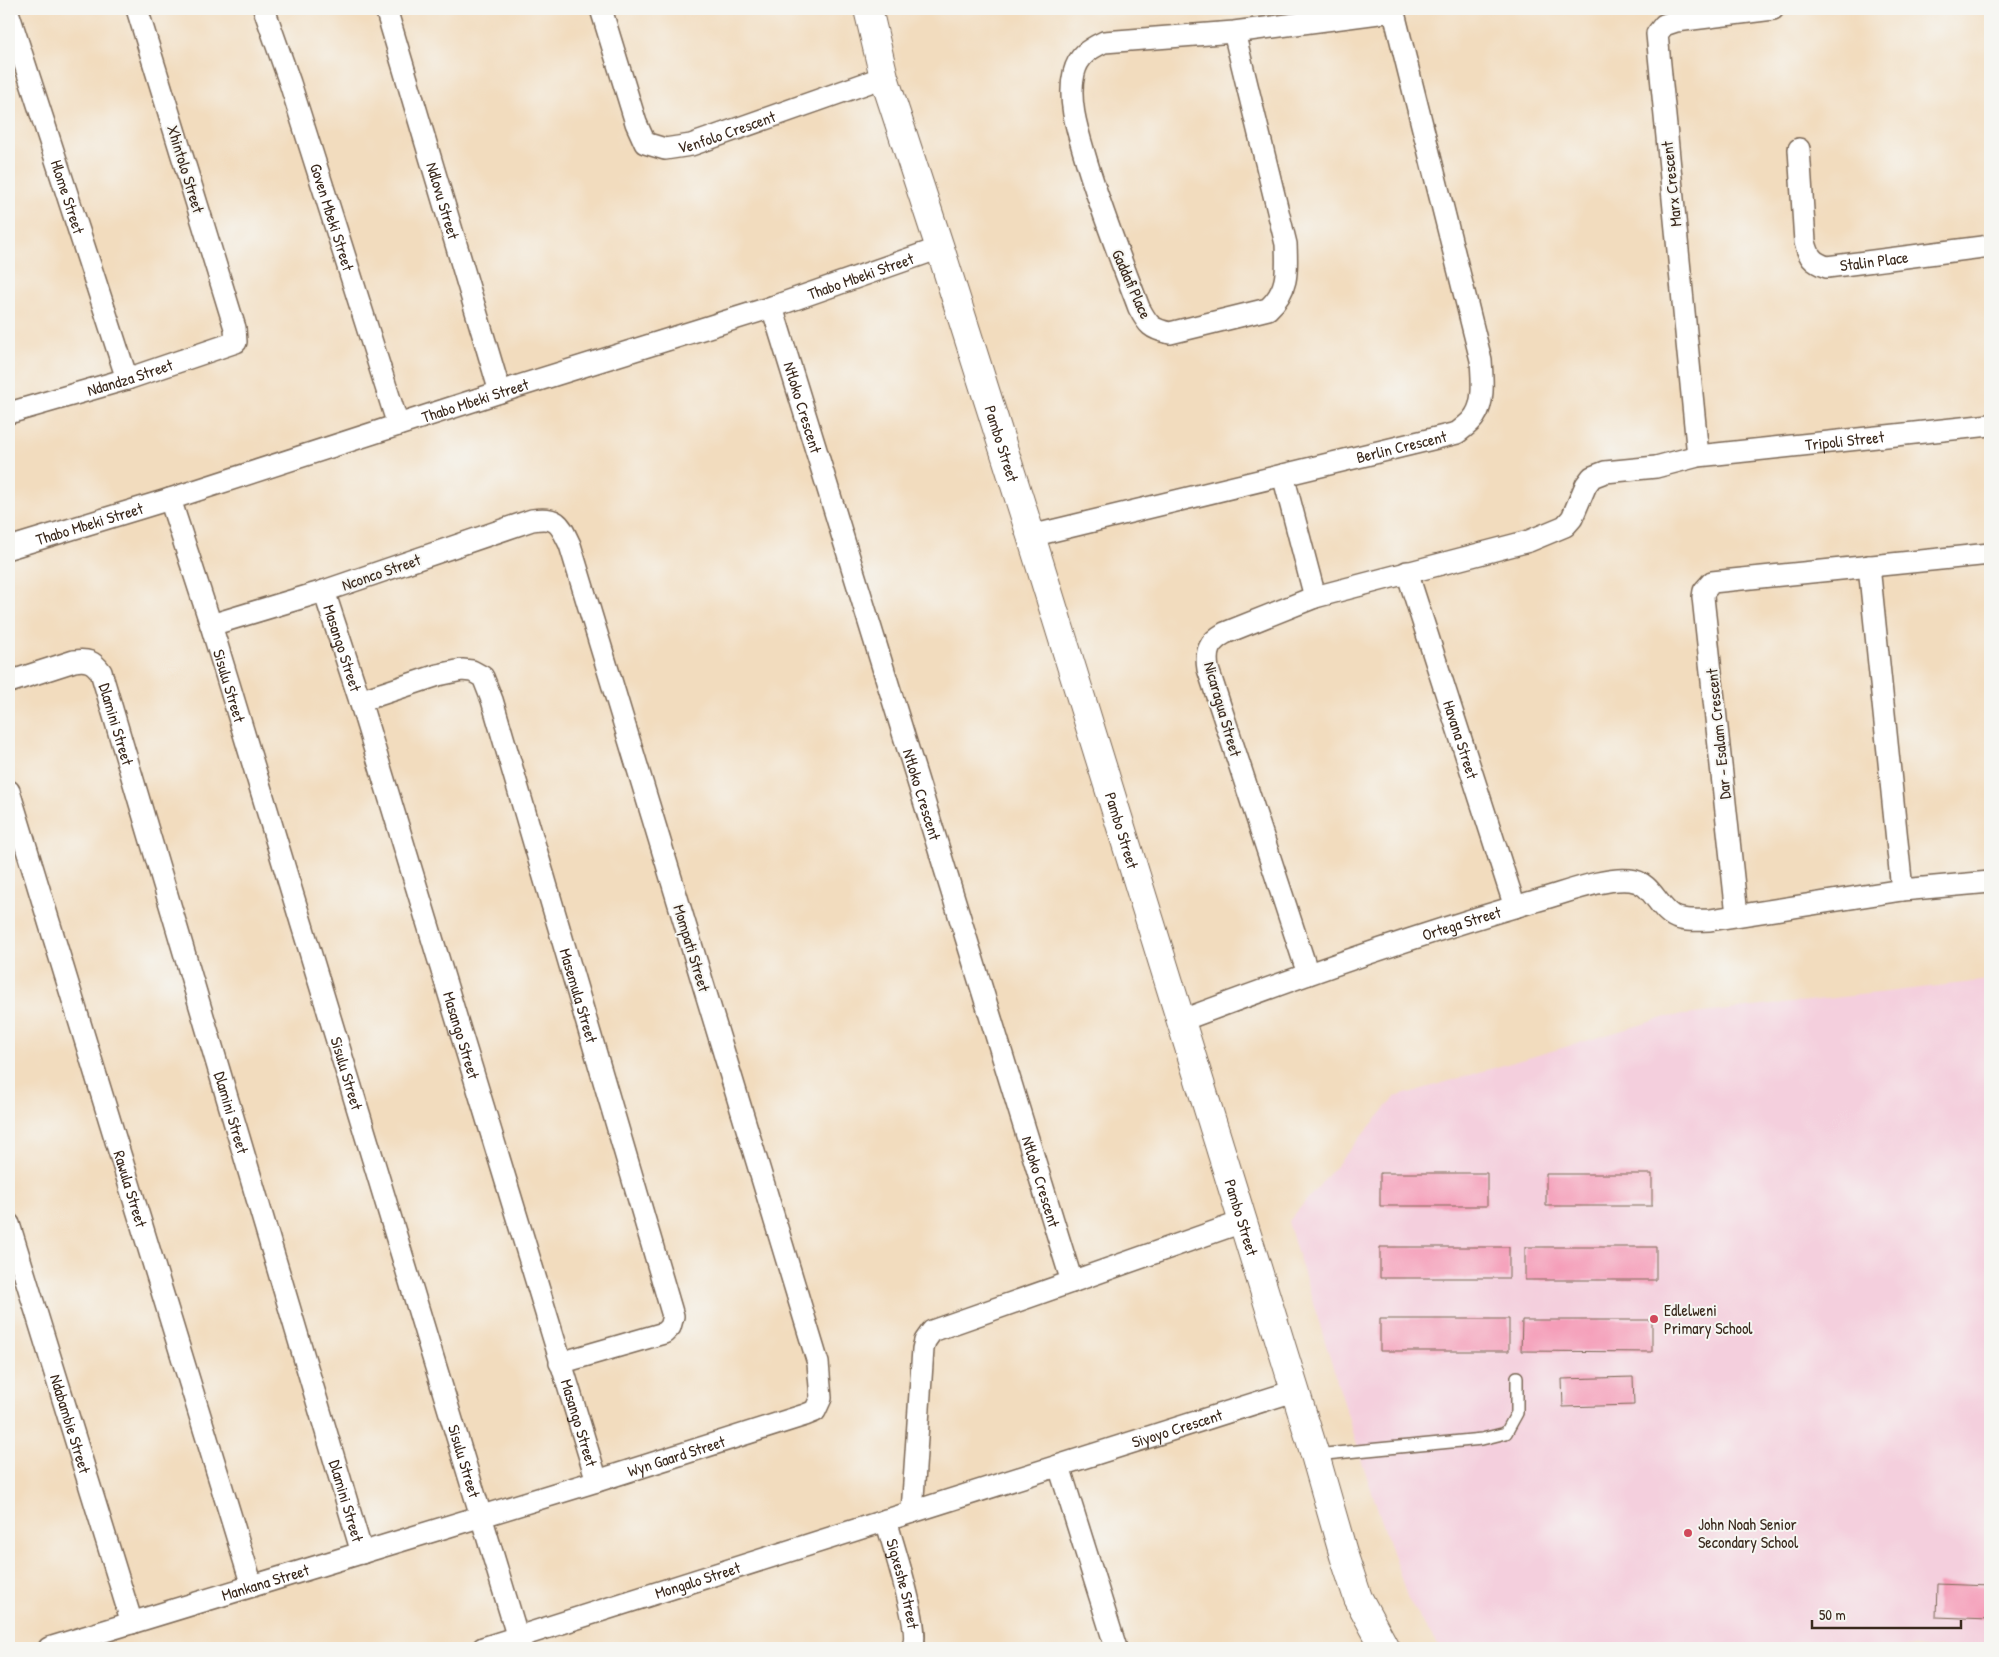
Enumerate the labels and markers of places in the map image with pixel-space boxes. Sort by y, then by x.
place label: Edlelweni Primary School [1664,1299,1753,1339]
marker: Edlelweni Primary School [1648,1313,1660,1325]
place label: John Noah Senior Secondary School [1698,1513,1799,1553]
marker: John Noah Senior Secondary School [1682,1527,1694,1539]

